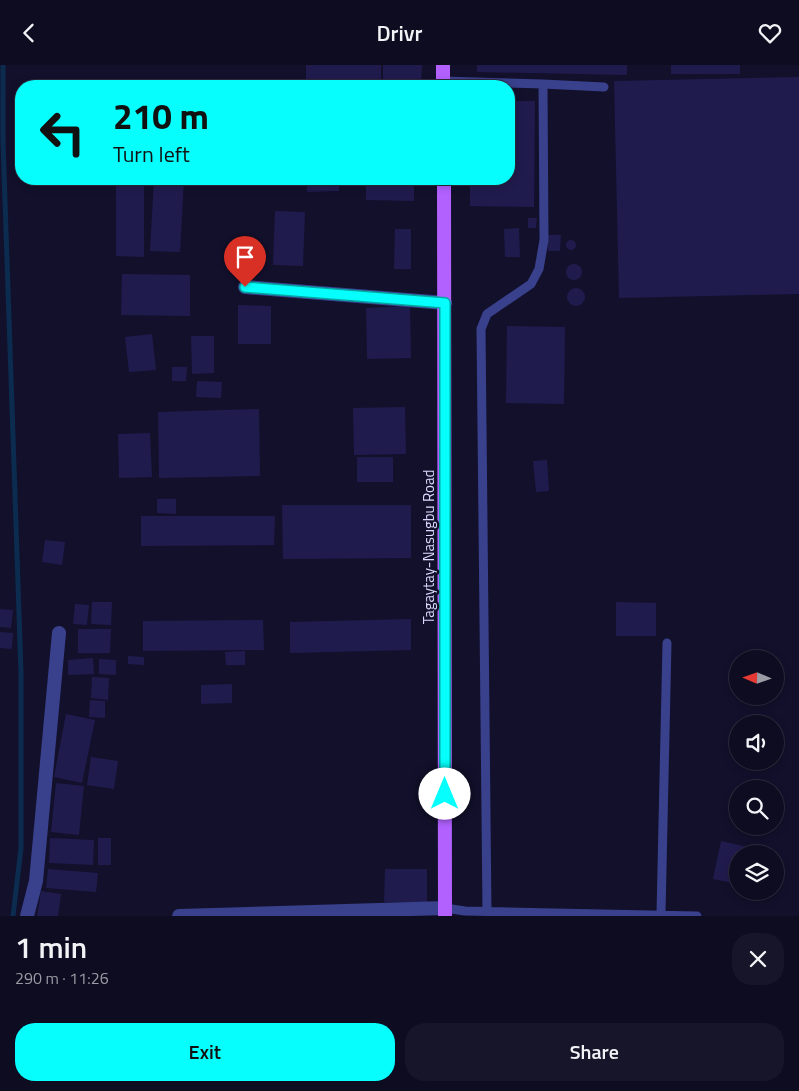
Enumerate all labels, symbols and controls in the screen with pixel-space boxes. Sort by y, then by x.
text: Drivr [376,16,423,50]
icon: back [15,19,43,47]
icon: heart [756,19,784,47]
text: 210 m [113,89,209,143]
icon: left [30,100,95,165]
text: Turn left [113,137,190,171]
pin [224,236,266,287]
icon: arrive [231,243,259,271]
street label: Tagaytay-Nasugbu Road [417,470,440,624]
north arrow [729,650,784,705]
map controls [729,650,784,900]
button: sound [729,715,784,770]
position arrow [418,767,470,819]
button: search [729,780,784,835]
button: layers [729,845,784,900]
text: 1 min [15,924,87,970]
button: close [732,933,784,985]
text: 290 m · 11:26 [15,966,109,990]
button: Exit [15,1023,395,1081]
button: Share [405,1023,784,1081]

